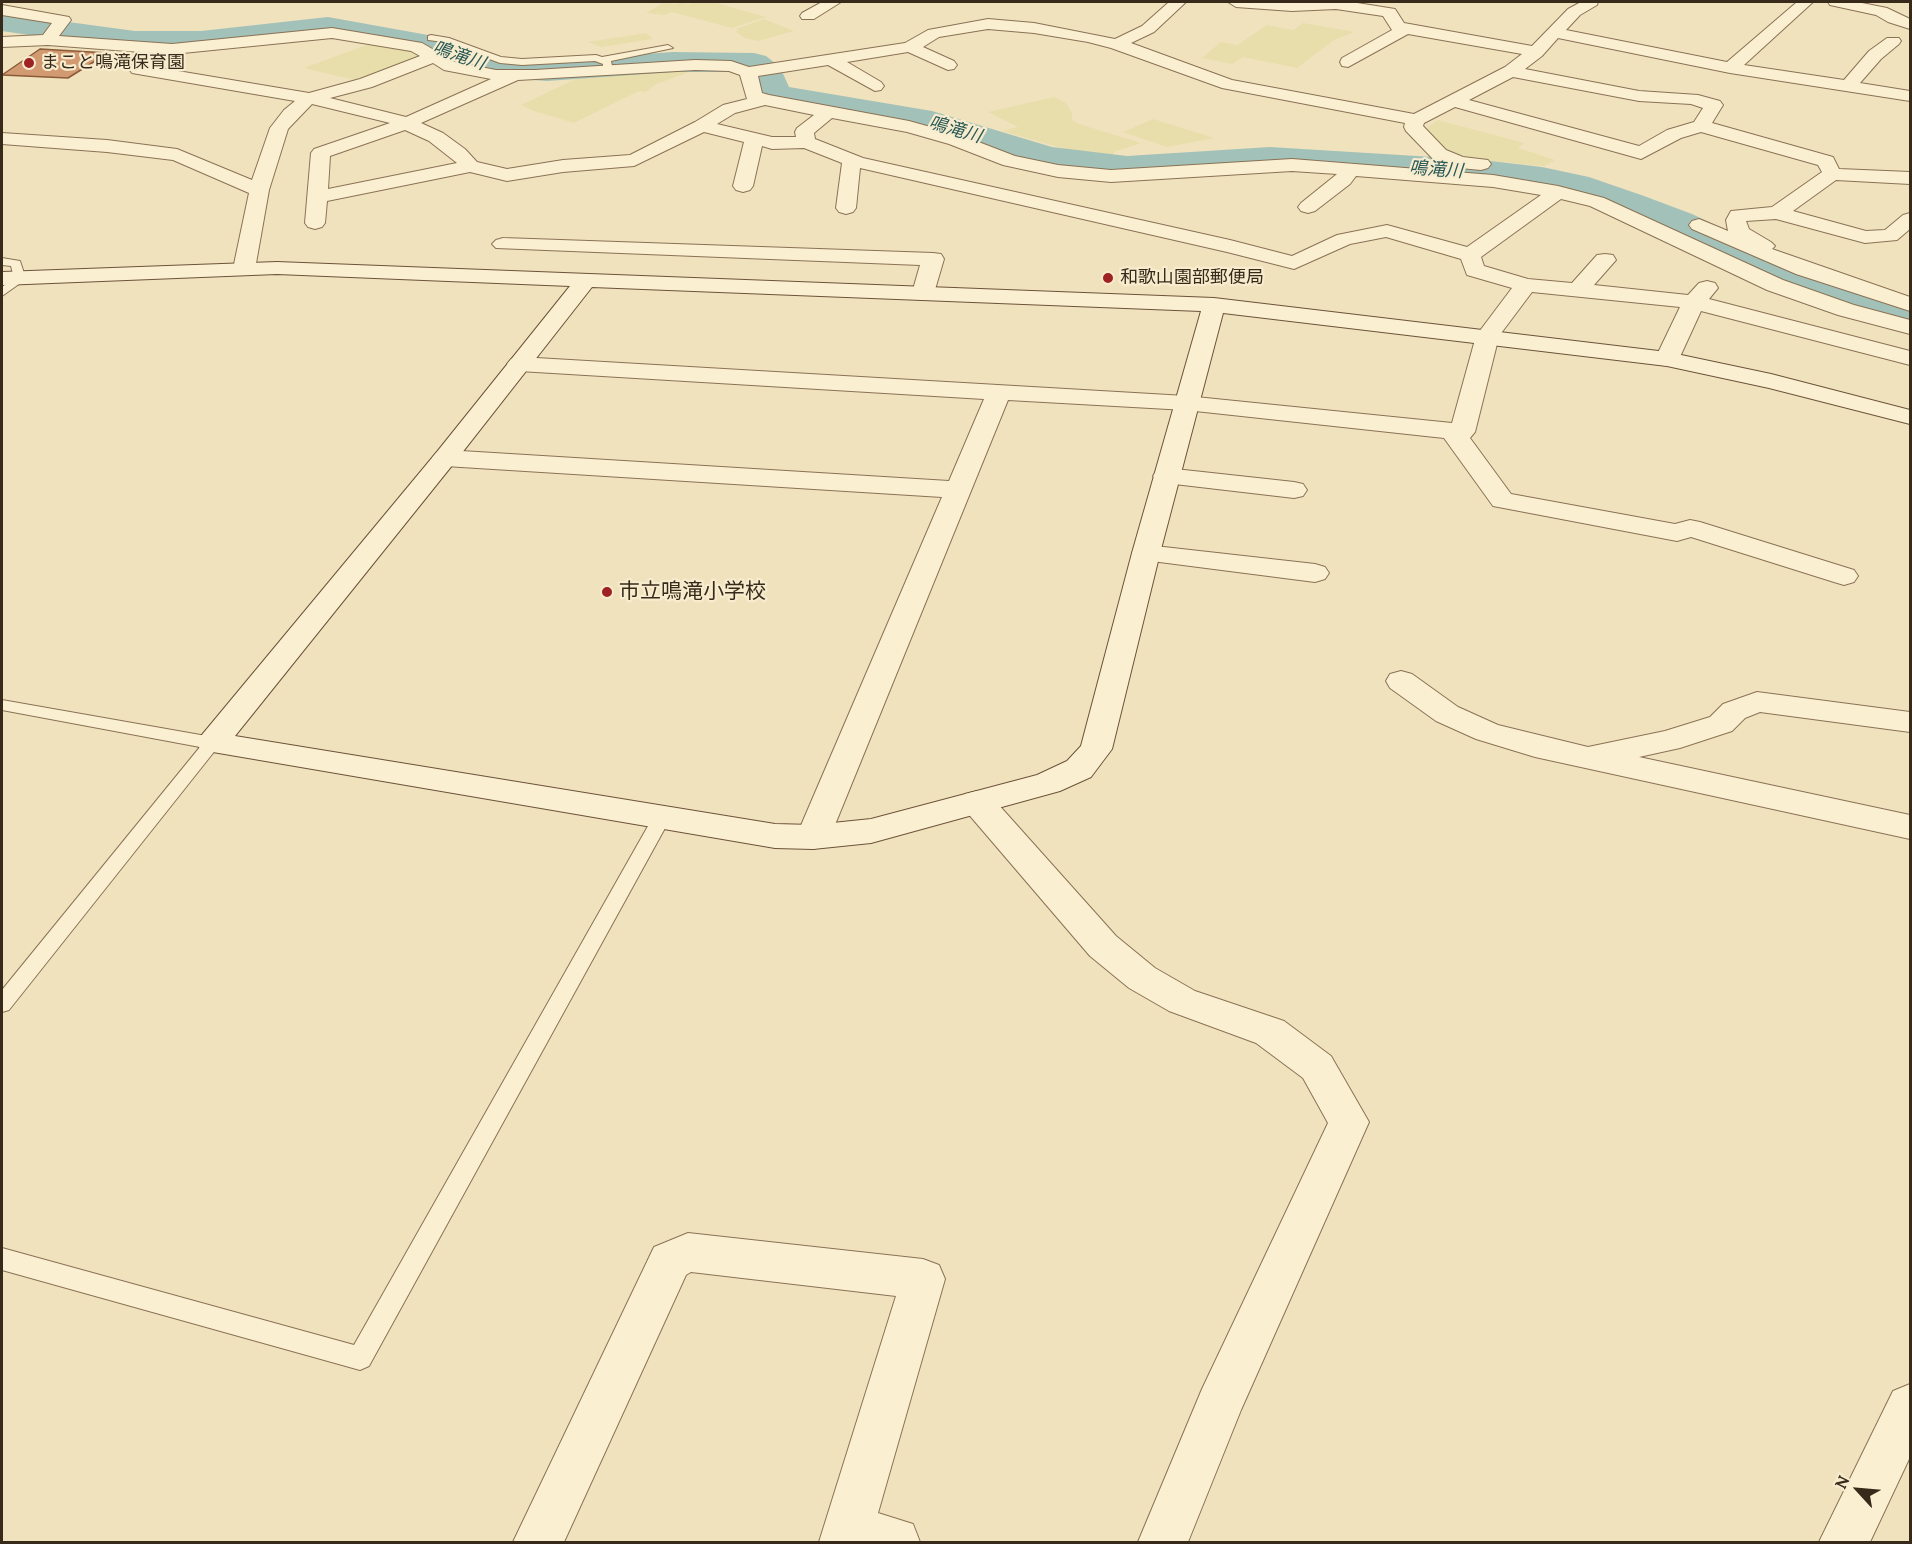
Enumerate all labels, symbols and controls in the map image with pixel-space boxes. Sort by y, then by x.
water label: 鳴滝川 [430,37,488,75]
place label: まこと鳴滝保育園 [41,52,185,74]
marker: まこと鳴滝保育園 [22,56,36,70]
water label: 鳴滝川 [926,112,984,148]
water label: 鳴滝川 [1408,157,1464,183]
place label: 和歌山園部郵便局 [1120,267,1264,289]
marker: 和歌山園部郵便局 [1101,271,1115,285]
place label: 市立鳴滝小学校 [619,579,766,605]
marker: 市立鳴滝小学校 [600,585,614,599]
north arrow [1828,1460,1888,1520]
text: N [1830,1472,1854,1492]

